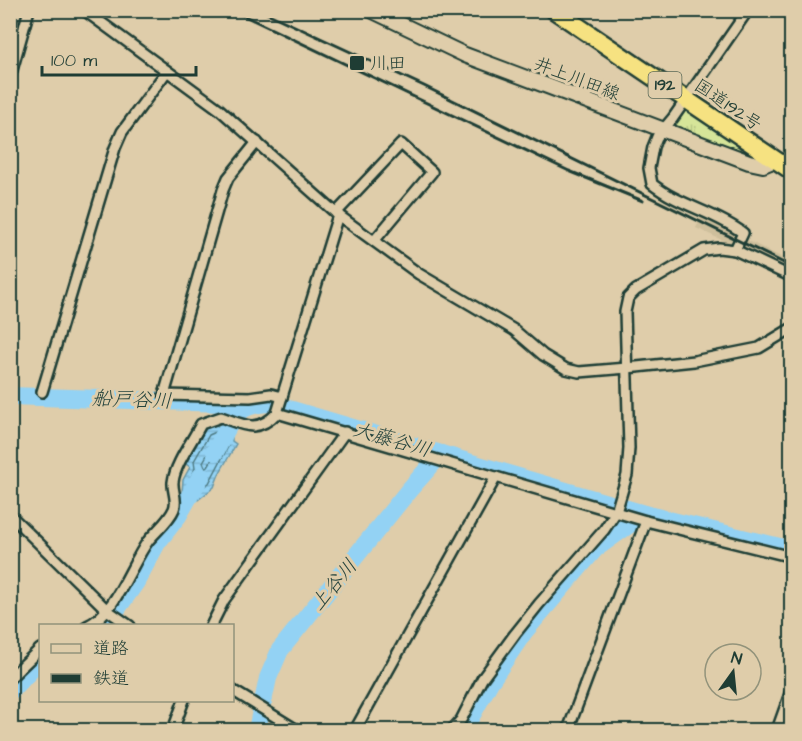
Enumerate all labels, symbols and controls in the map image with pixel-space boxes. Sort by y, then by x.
scale bar [42,39,196,77]
text: 100 m [51,48,97,73]
place label: 川田 [370,51,406,76]
street label: 井上川田線 [531,51,623,107]
marker: 川田 [348,54,366,72]
road number: 192 [648,72,682,98]
street label: 国道192号 [689,73,767,137]
water label: 船戸谷川 [92,385,172,415]
water label: 大藤谷川 [350,416,434,464]
water label: 上谷川 [304,553,364,617]
legend [39,624,234,702]
text: 道路 [93,636,129,661]
north arrow [703,642,763,702]
text: N [729,647,744,670]
text: 鉄道 [93,666,129,691]

